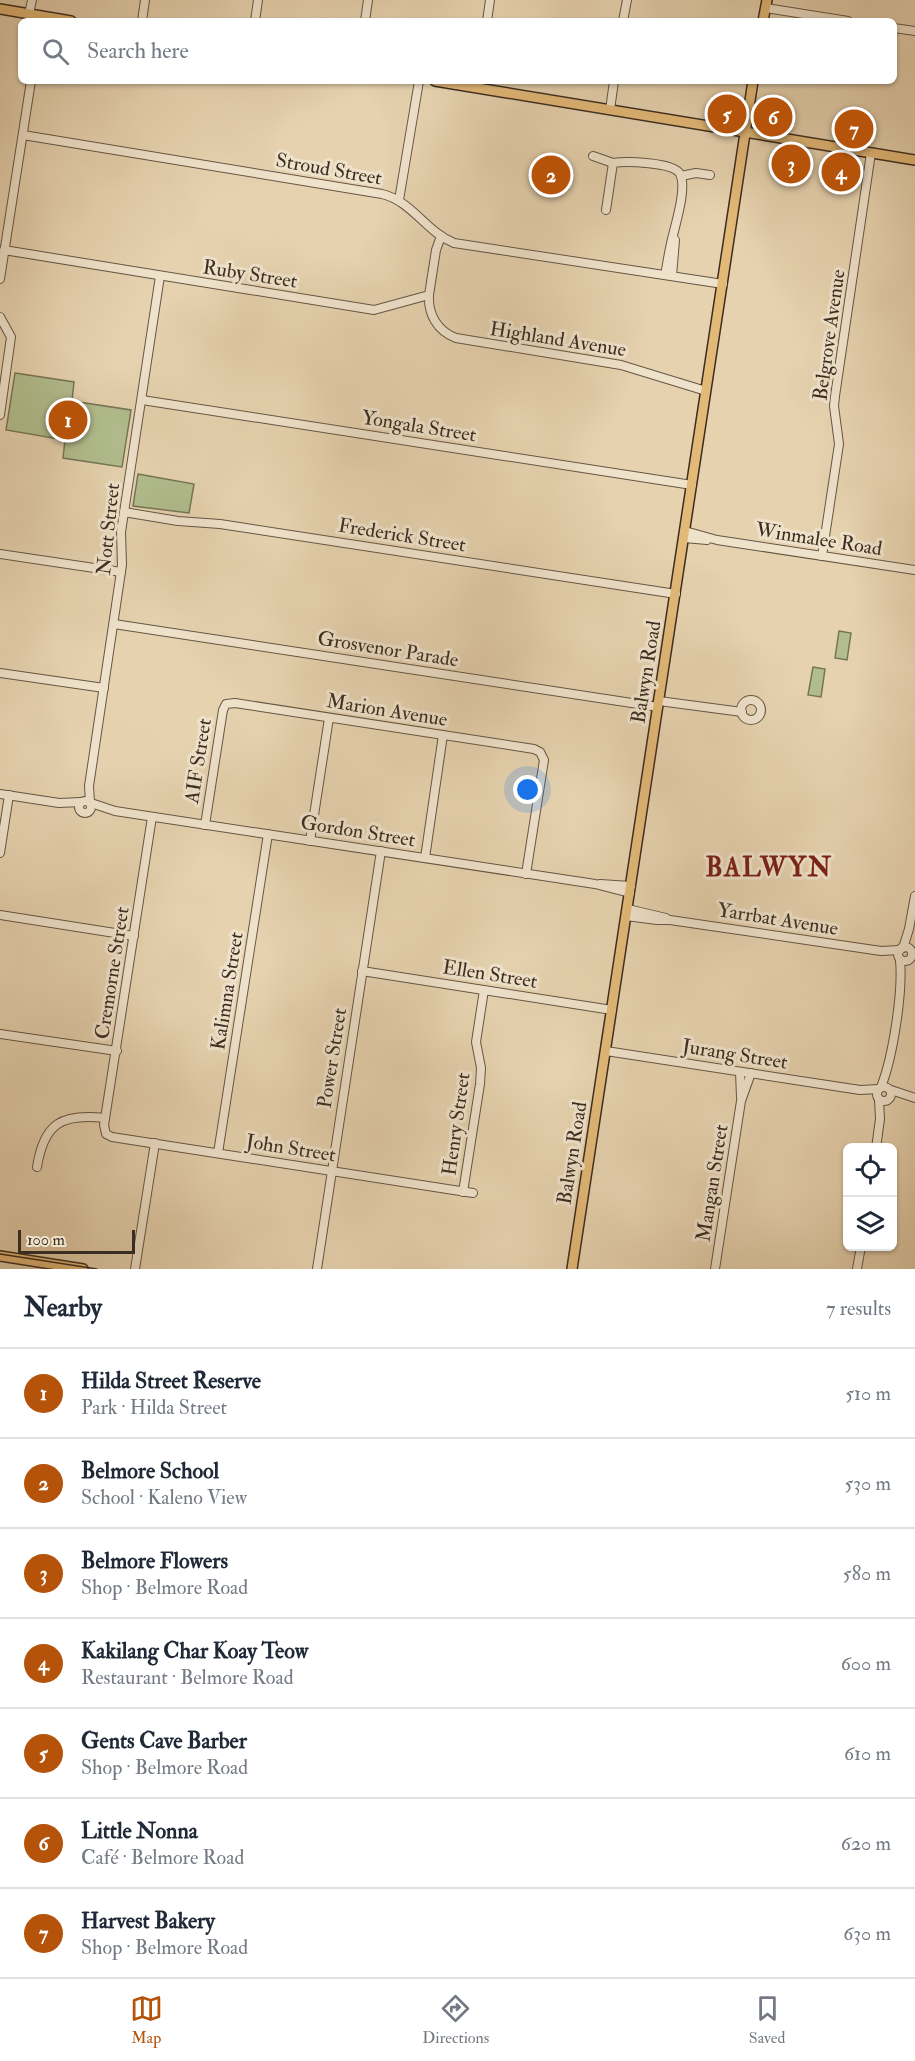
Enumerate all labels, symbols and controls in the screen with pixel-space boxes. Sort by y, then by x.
search box [18,18,897,84]
icon: search [39,35,72,68]
text: Search here [87,37,189,65]
pin: 5 [708,92,746,136]
pin: 6 [754,94,792,140]
pin: 7 [834,106,874,152]
pin: 3 [772,142,810,186]
street label: Stroud Street [274,147,384,191]
pin: 4 [822,150,860,195]
pin: 2 [532,152,570,198]
street label: Ruby Street [201,254,300,294]
street label: Belgrove Avenue [807,268,851,402]
street label: Highland Avenue [488,316,628,362]
pin: 1 [48,398,88,442]
street label: Yongala Street [360,405,479,447]
street label: Nott Street [91,481,125,576]
street label: Frederick Street [336,513,468,557]
street label: Winmalee Road [753,517,884,561]
street label: Balwyn Road [626,619,666,725]
street label: Grosvenor Parade [316,626,460,672]
street label: Marion Avenue [325,688,449,732]
street label: AIF Street [179,716,217,806]
your location [513,775,542,804]
street label: Gordon Street [299,810,418,852]
district label: BALWYN [705,852,833,884]
street label: Yarrbat Avenue [716,897,840,941]
street label: Cremorne Street [89,904,135,1041]
street label: Kalimna Street [205,930,249,1052]
street label: Ellen Street [441,954,540,994]
street label: Power Street [312,1006,352,1110]
street label: Jurang Street [680,1033,790,1075]
street label: Henry Street [436,1071,476,1177]
street label: Balwyn Road [552,1100,592,1206]
street label: Mangan Street [690,1122,734,1244]
street label: John Street [243,1128,338,1168]
map controls [843,1143,897,1251]
button: locate [843,1143,897,1197]
button: layers [843,1197,897,1251]
scale bar [18,1227,135,1254]
text: 100 m [27,1230,65,1250]
text: Nearby [24,1292,102,1324]
text: 7 results [826,1296,891,1321]
text: Hilda Street Reserve [81,1367,261,1395]
text: 1 [40,1381,47,1406]
text: 510 m [845,1381,891,1406]
text: Park · Hilda Street [81,1395,227,1420]
text: Belmore School [81,1457,219,1485]
text: 2 [38,1471,49,1496]
text: 530 m [845,1471,891,1496]
text: School · Kaleno View [81,1485,247,1510]
text: Belmore Flowers [81,1547,228,1575]
text: 3 [40,1561,47,1586]
text: 580 m [843,1561,891,1586]
text: Shop · Belmore Road [81,1575,248,1600]
text: Kakilang Char Koay Teow [81,1637,308,1665]
text: 4 [38,1651,49,1676]
text: 600 m [841,1651,891,1676]
text: Restaurant · Belmore Road [81,1665,294,1690]
text: Gents Cave Barber [81,1727,247,1755]
text: 5 [39,1741,48,1766]
text: 610 m [844,1741,891,1766]
text: Shop · Belmore Road [81,1755,248,1780]
text: Little Nonna [81,1817,198,1845]
text: 6 [38,1831,49,1856]
text: 620 m [841,1831,891,1856]
text: Café · Belmore Road [81,1845,244,1870]
text: Harvest Bakery [81,1907,215,1935]
text: 7 [39,1921,48,1946]
text: 630 m [843,1921,891,1946]
text: Shop · Belmore Road [81,1935,248,1960]
tab: Map [130,1992,163,2048]
tab: Directions [422,1992,489,2048]
tab: Saved [749,1992,785,2048]

